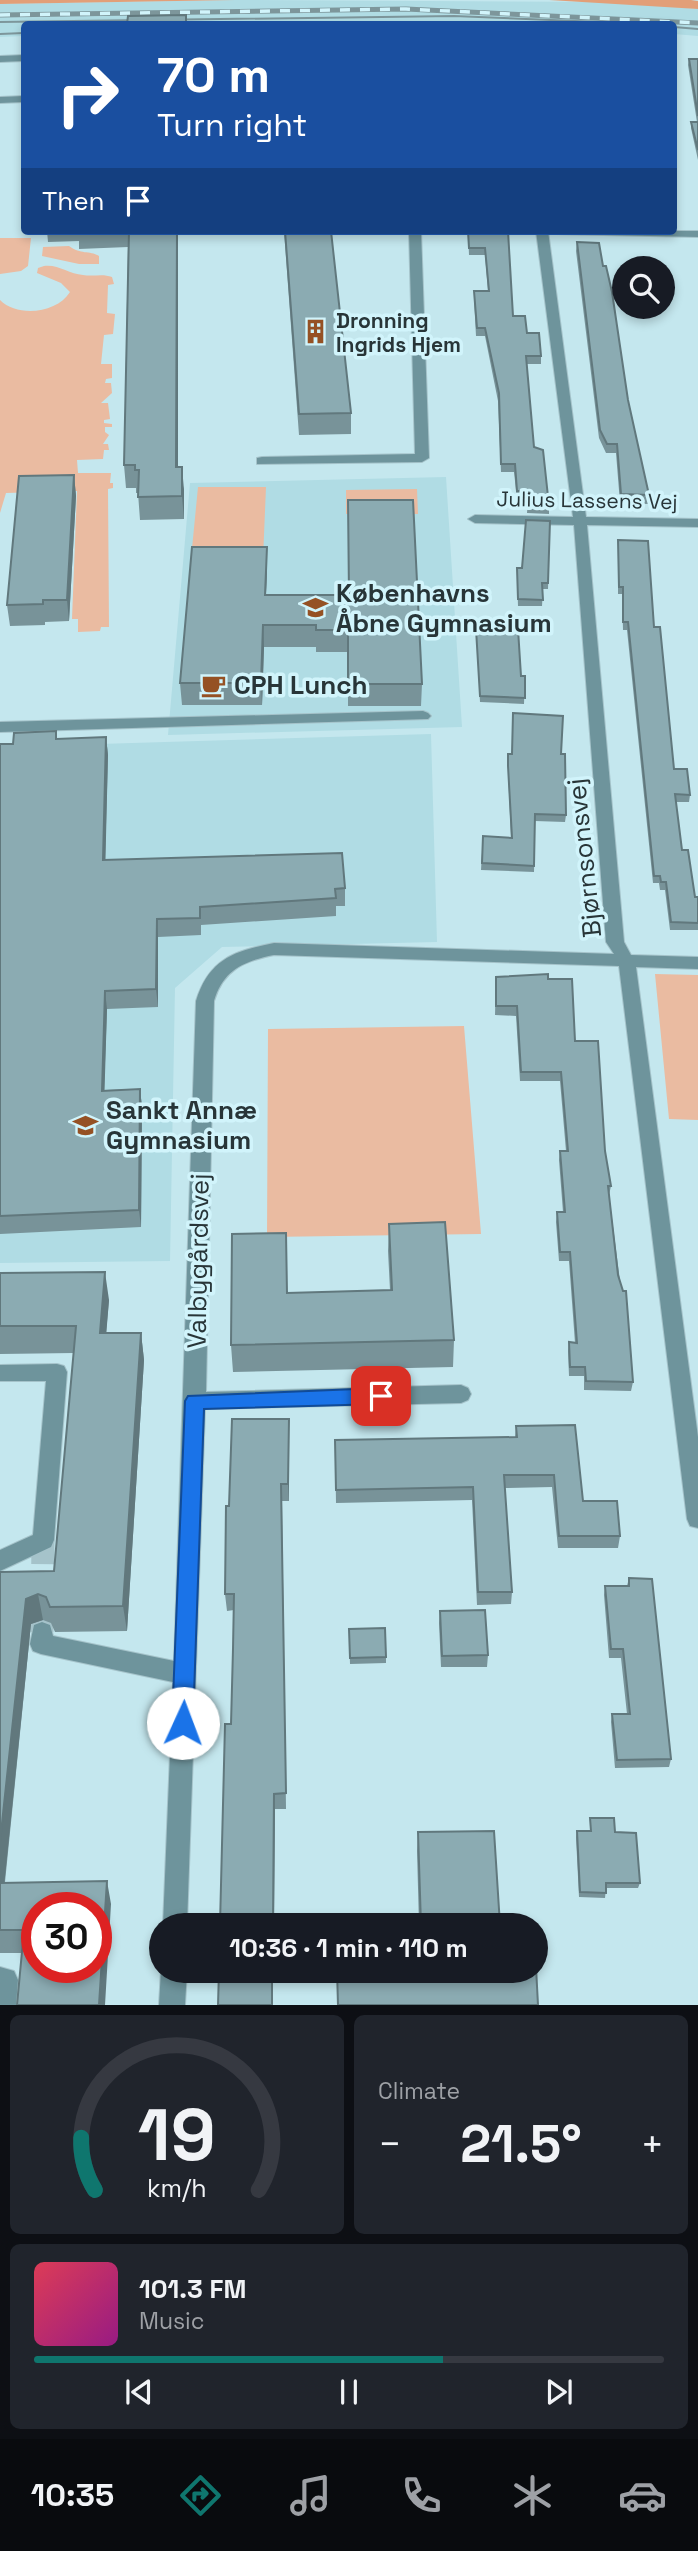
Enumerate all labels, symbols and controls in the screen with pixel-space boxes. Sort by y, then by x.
text: 70 m [157,44,270,106]
icon: right [42,49,133,140]
text: Turn right [157,105,307,145]
icon: arrive [119,182,157,220]
text: Then [42,184,105,218]
map controls [612,256,675,319]
button: search [612,256,675,319]
place label: Dronning Ingrids Hjem [336,307,461,358]
building icon: Dronning Ingrids Hjem [302,318,330,346]
street label: Julius Lassens Vej [496,485,678,515]
place label: Københavns Åbne Gymnasium [336,576,552,640]
school or university icon: Københavns Åbne Gymnasium [302,594,330,622]
place label: CPH Lunch [234,668,367,702]
cafe icon: CPH Lunch [200,671,228,699]
street label: Bjørnsonsvej [559,777,609,939]
place label: Sankt Annæ Gymnasium [106,1093,257,1157]
school or university icon: Sankt Annæ Gymnasium [72,1111,100,1139]
street label: Valbygårdsvej [179,1173,217,1349]
pin [351,1366,411,1426]
icon: arrive [362,1377,400,1415]
position arrow [146,1686,220,1760]
speed limit sign: 30 [21,1892,112,1983]
text: 10:36 · 1 min · 110 m [229,1931,468,1965]
text: Climate [378,2076,460,2106]
text: 19 [138,2089,216,2182]
text: 21.5° [460,2111,582,2177]
text: − [378,2120,402,2168]
text: + [640,2120,664,2168]
text: km/h [147,2172,207,2204]
text: 101.3 FM [139,2272,246,2306]
text: Music [139,2306,204,2336]
icon: previous [120,2373,158,2411]
icon: pause [330,2373,368,2411]
icon: next [540,2373,578,2411]
icon: directions [176,2471,225,2520]
icon: music [286,2471,335,2520]
icon: phone [397,2471,446,2520]
icon: climate [508,2471,557,2520]
icon: car [618,2471,667,2520]
text: 10:35 [31,2475,114,2515]

